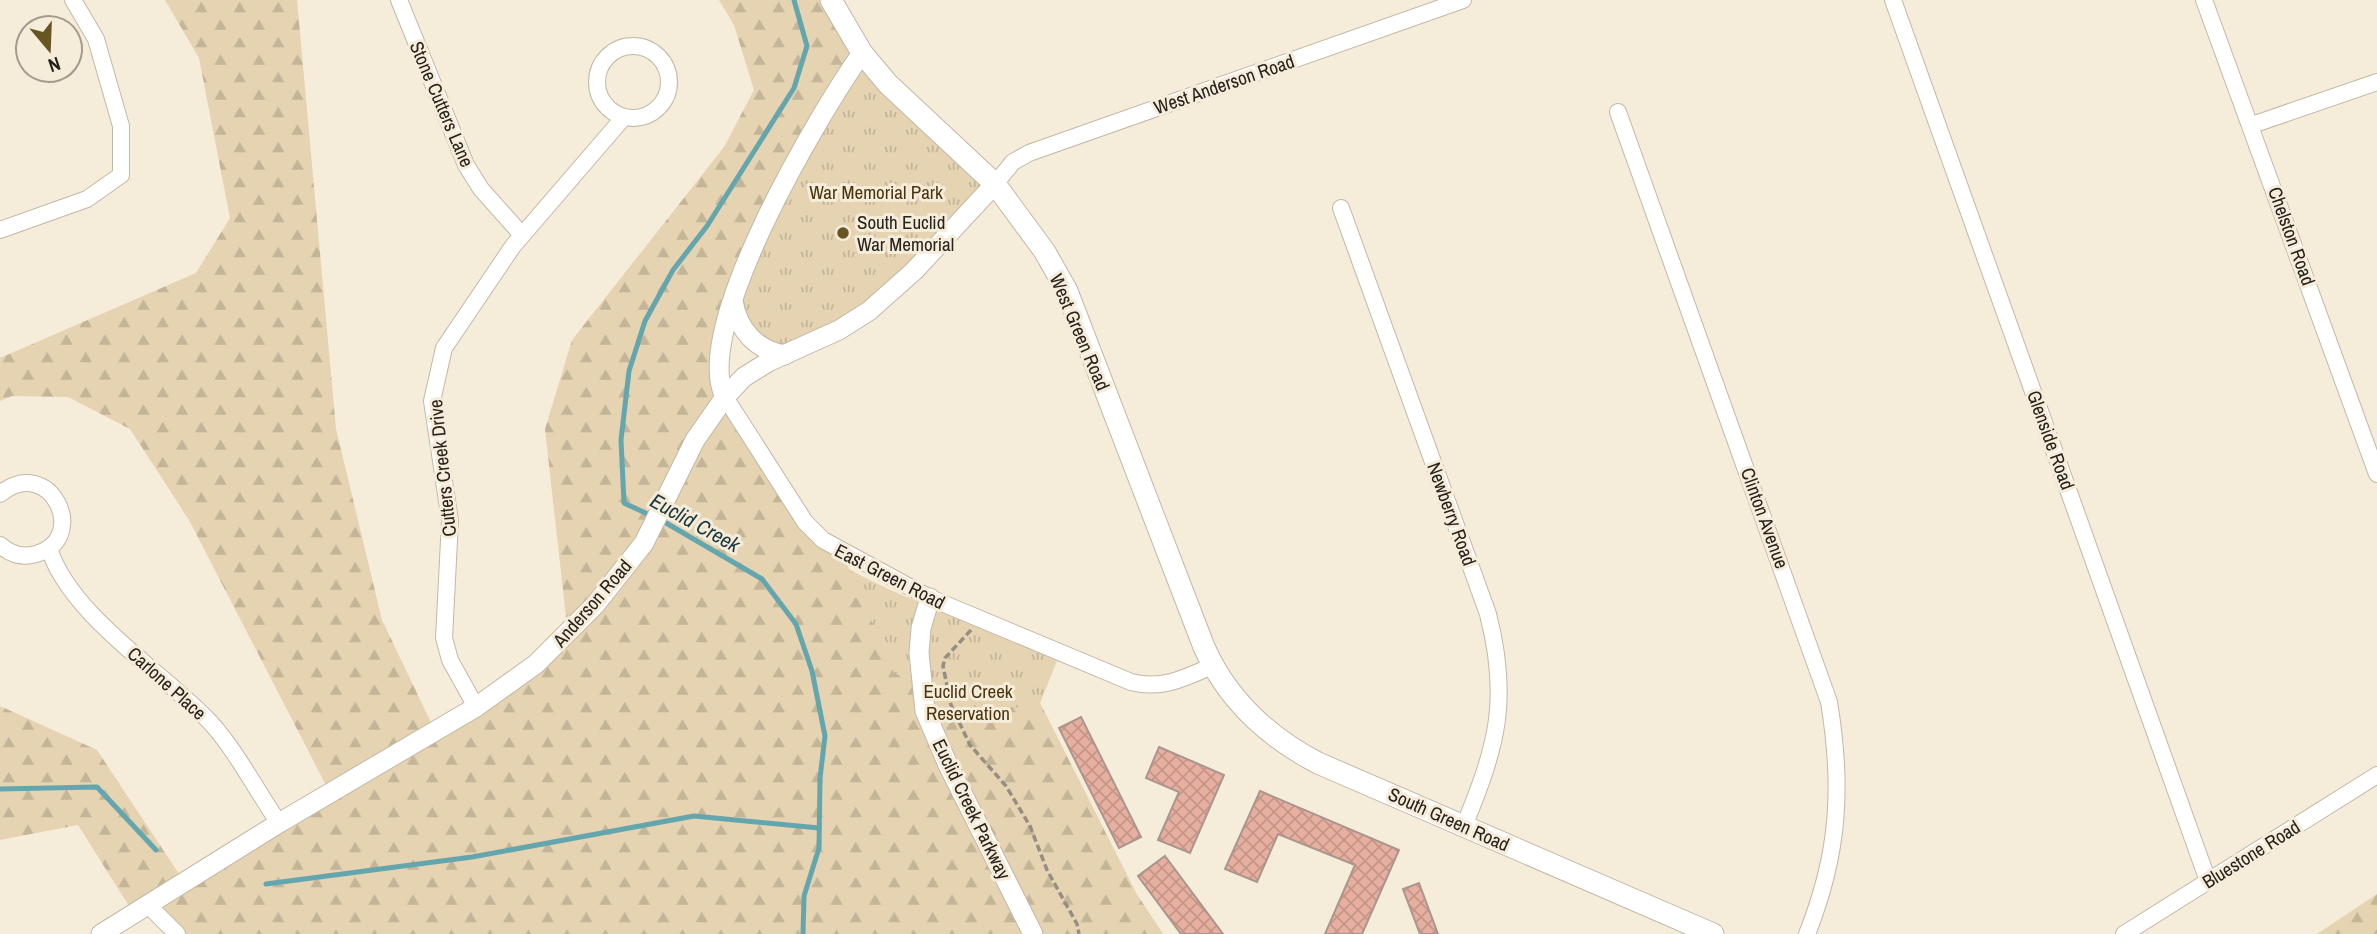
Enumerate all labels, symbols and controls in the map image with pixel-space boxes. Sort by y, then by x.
north arrow [14,14,84,84]
street label: Stone Cutters Lane [404,37,480,171]
street label: West Anderson Road [1150,48,1298,120]
text: N [45,51,64,79]
park label: War Memorial Park [809,179,943,205]
street label: Chelston Road [2262,183,2322,289]
place label: South Euclid War Memorial [857,209,954,257]
marker: South Euclid War Memorial [835,225,851,241]
street label: West Green Road [1044,270,1116,394]
street label: Glenside Road [2021,387,2081,493]
street label: Cutters Creek Drive [422,398,462,538]
street label: Newberry Road [1421,459,1483,569]
street label: Clinton Avenue [1735,464,1795,572]
water label: Euclid Creek [645,486,747,560]
street label: East Green Road [830,537,950,615]
street label: Anderson Road [546,554,637,653]
street label: Carlone Place [122,641,212,725]
park label: Euclid Creek Reservation [923,678,1013,726]
street label: Euclid Creek Parkway [927,734,1017,884]
street label: South Green Road [1384,781,1514,857]
street label: Bluestone Road [2197,814,2305,894]

